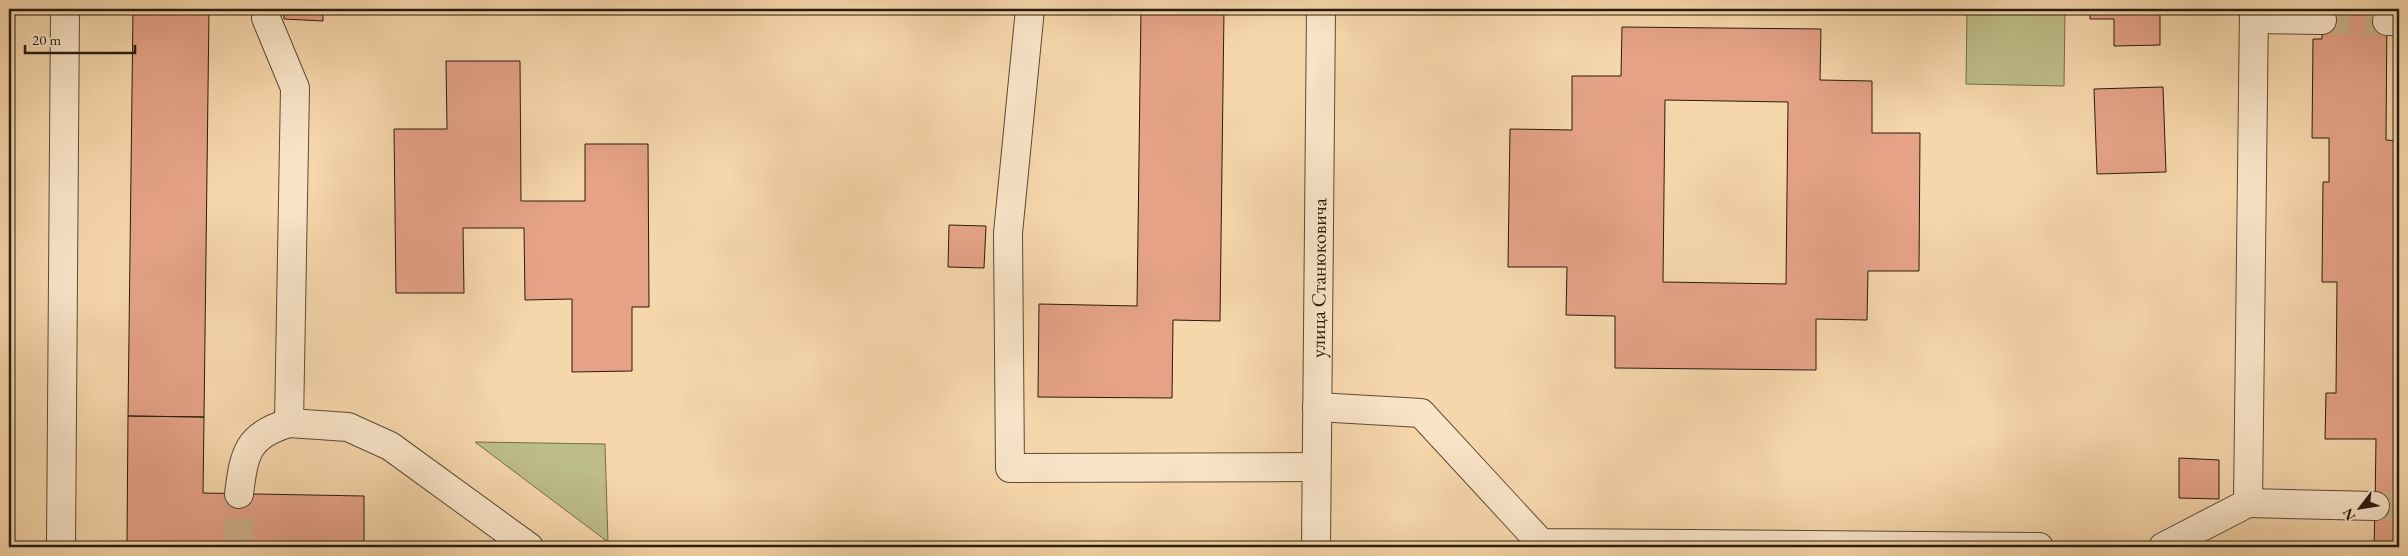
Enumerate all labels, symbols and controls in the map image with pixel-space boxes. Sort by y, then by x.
scale bar [25,22,135,54]
text: 20 m [32,30,61,49]
street label: улица Станюковича [1305,198,1332,358]
north arrow [2336,484,2386,534]
text: N [2338,505,2359,524]

